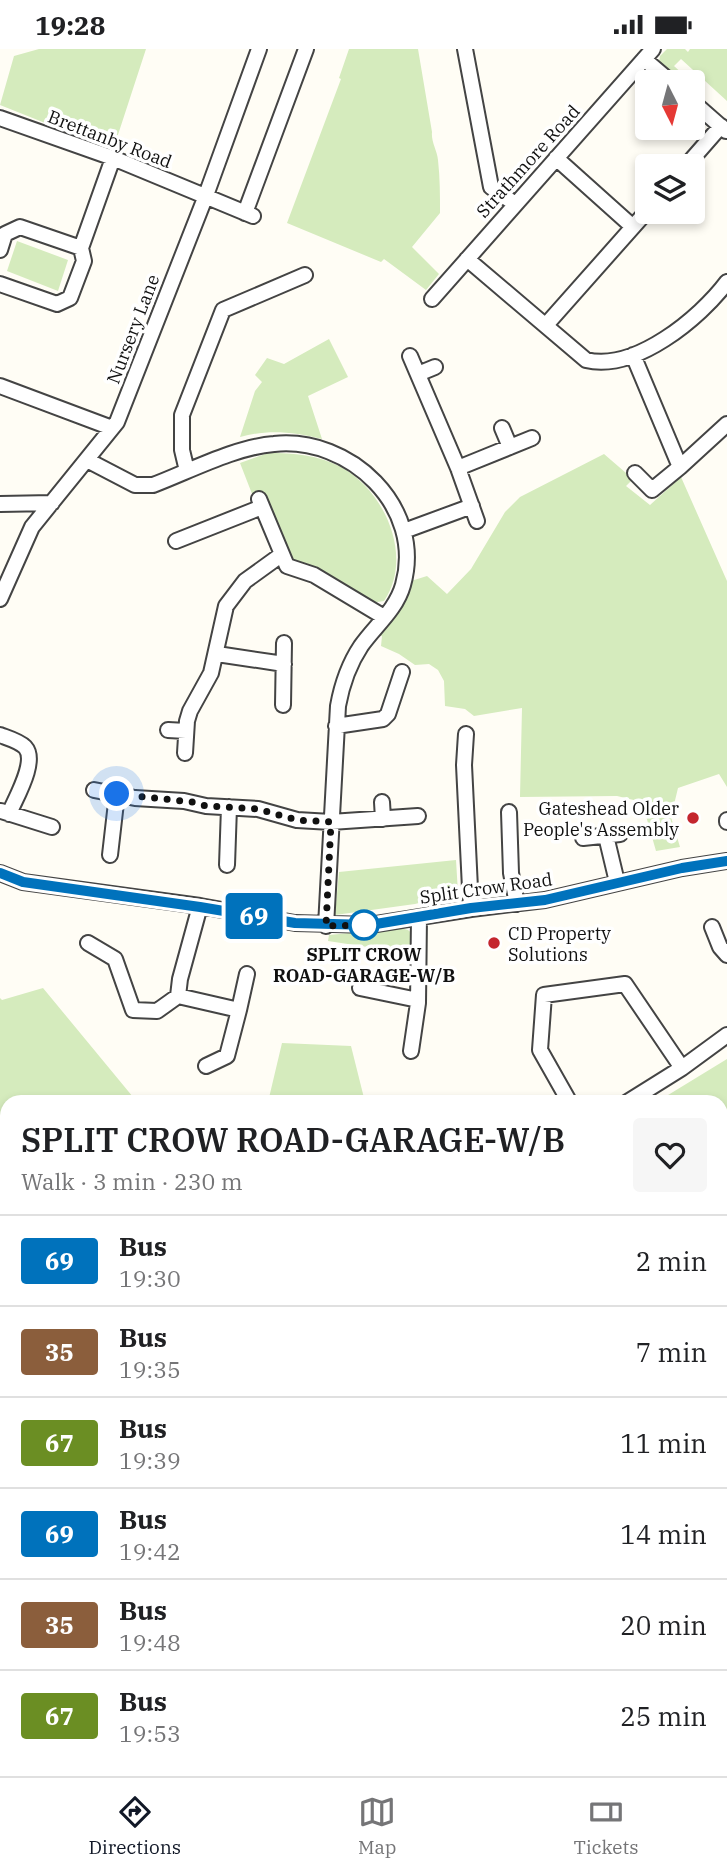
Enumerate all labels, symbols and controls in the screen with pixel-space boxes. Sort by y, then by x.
text: 19:28 [35,8,105,42]
north arrow [635,70,705,140]
map controls [635,70,705,224]
street label: Strathmore Road [471,100,585,222]
street label: Brettanby Road [45,105,175,173]
button: layers [635,154,705,224]
street label: Nursery Lane [102,271,164,387]
your location [99,776,134,811]
place label: Gateshead Older People's Assembly [523,797,679,841]
marker: Gateshead Older People's Assembly [685,810,701,826]
street label: Split Crow Road [418,867,554,909]
line badge: 69 [222,893,286,939]
text: 69 [240,900,268,932]
marker: SPLIT CROW ROAD-GARAGE-W/B [349,910,379,940]
place label: CD Property Solutions [508,922,611,966]
marker: CD Property Solutions [486,935,502,951]
place label: SPLIT CROW ROAD-GARAGE-W/B [273,943,455,987]
text: SPLIT CROW ROAD-GARAGE-W/B [21,1118,565,1161]
button: heart [633,1118,707,1192]
text: Walk · 3 min · 230 m [21,1166,243,1196]
text: Bus [119,1229,167,1263]
text: 2 min [636,1244,707,1278]
text: 69 [45,1245,74,1277]
text: 19:30 [119,1263,181,1293]
text: Bus [119,1320,167,1354]
text: 7 min [636,1335,707,1369]
text: 35 [45,1336,74,1368]
text: 19:35 [119,1354,181,1384]
text: Bus [119,1411,167,1445]
text: 11 min [620,1426,707,1460]
text: 67 [45,1427,74,1459]
text: 19:39 [119,1445,181,1475]
text: Bus [119,1502,167,1536]
text: 14 min [620,1517,707,1551]
text: 69 [45,1518,74,1550]
text: 19:42 [119,1536,181,1566]
text: Bus [119,1593,167,1627]
text: 20 min [620,1608,707,1642]
text: 35 [45,1609,74,1641]
text: 19:48 [119,1627,181,1657]
text: Bus [119,1684,167,1718]
text: 25 min [620,1699,707,1733]
text: 67 [45,1700,74,1732]
text: 19:53 [119,1718,181,1748]
tab: Directions [88,1793,181,1859]
tab: Map [358,1793,397,1859]
tab: Tickets [573,1793,639,1859]

